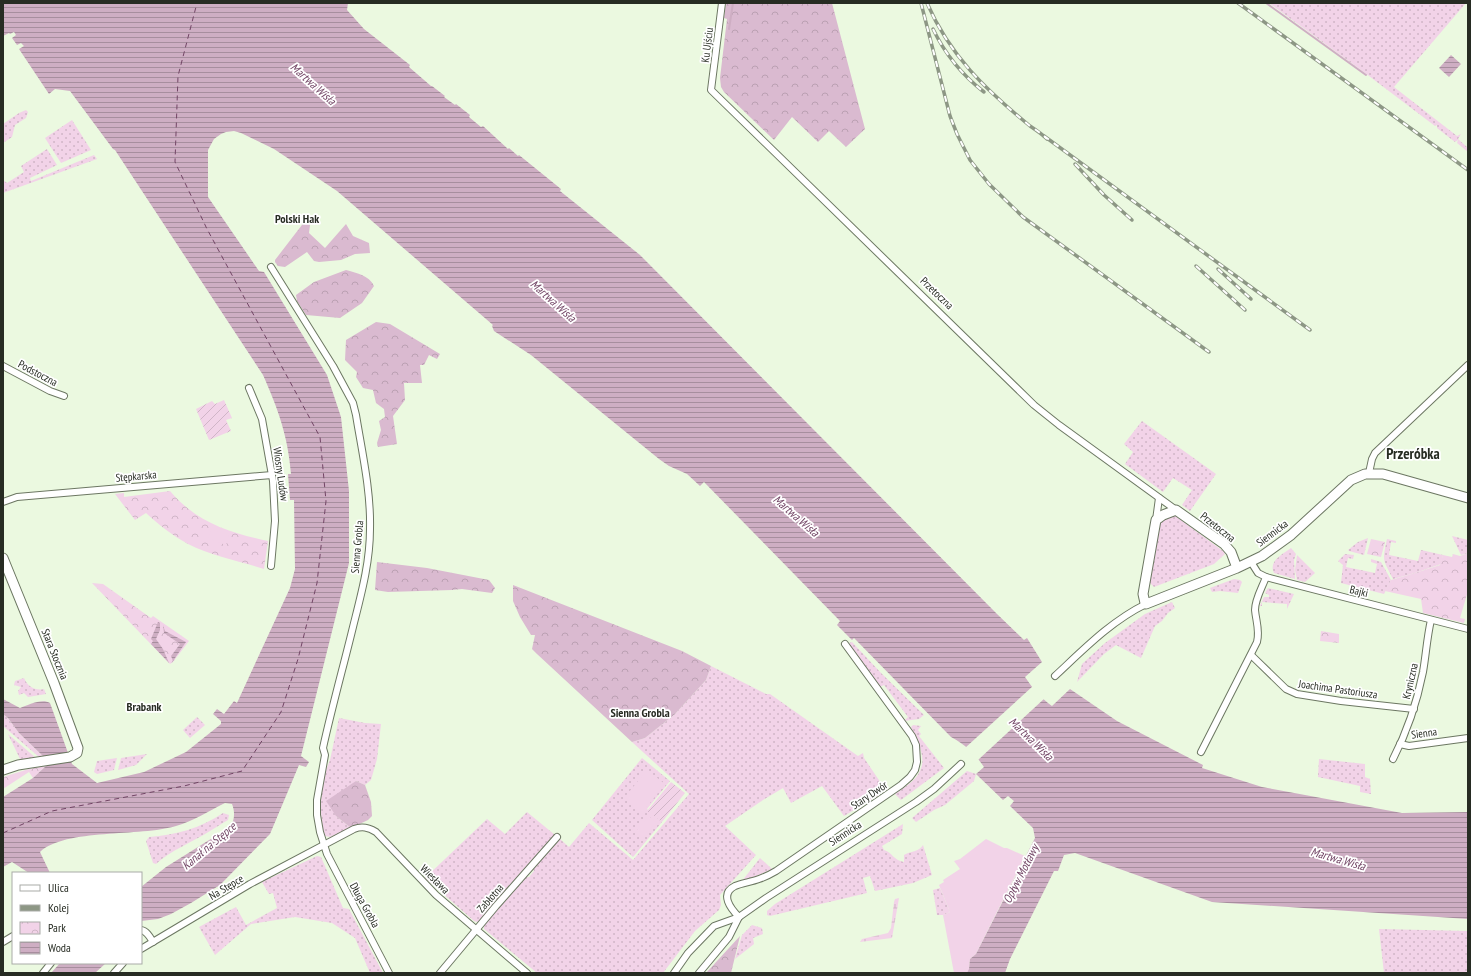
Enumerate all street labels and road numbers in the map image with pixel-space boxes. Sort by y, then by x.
street label: Ku Ujściu [698,26,716,63]
street label: Przetoczna [917,274,957,312]
street label: Podstoczna [16,357,60,389]
street label: Wiosny Ludów [270,446,292,502]
street label: Stępkarska [115,467,157,485]
street label: Przetoczna [1198,509,1238,545]
street label: Siennicka [1253,516,1291,550]
street label: Sienna Grobla [348,520,366,574]
street label: Bajki [1348,582,1370,600]
street label: Stara Stocznia [38,627,72,681]
street label: Kryniczna [1399,662,1421,700]
street label: Joachima Pastoriusza [1297,676,1378,701]
street label: Sienna [1410,724,1438,742]
street label: Stary Dwór [848,778,890,812]
street label: Siennicka [826,817,864,849]
street label: Wiesława [417,861,453,897]
street label: Na Stępce [206,871,246,903]
street label: Długa Grobla [347,880,383,930]
street label: Zabłotna [474,881,506,915]

